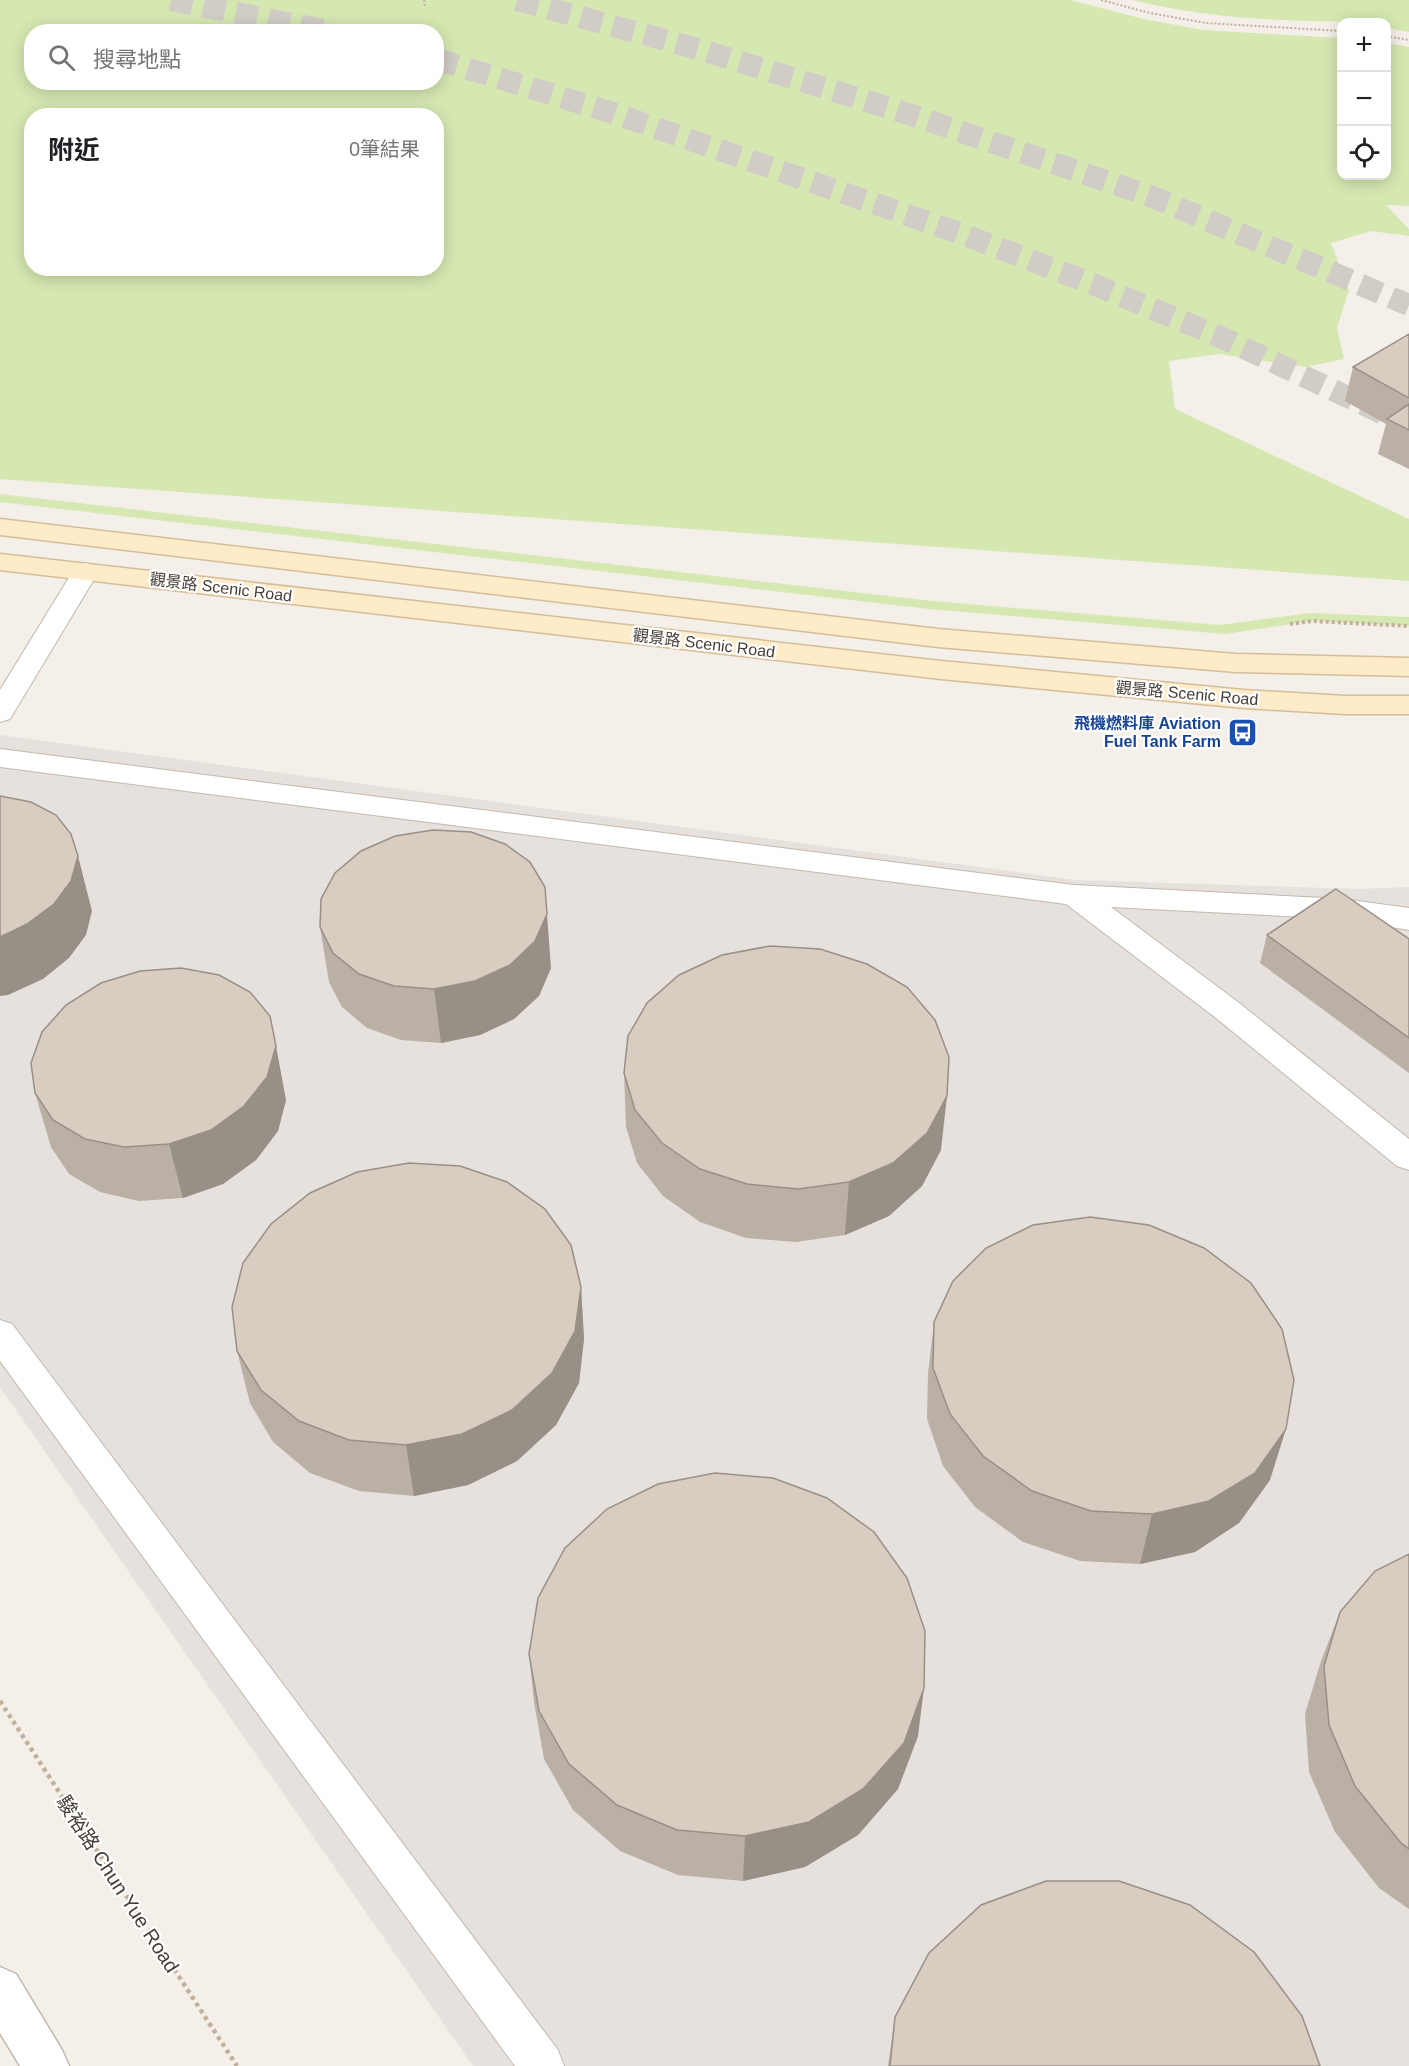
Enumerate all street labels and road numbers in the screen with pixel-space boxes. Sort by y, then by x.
street label: 觀景路 Scenic Road [149,570,293,605]
street label: 觀景路 Scenic Road [632,626,776,661]
street label: 觀景路 Scenic Road [1115,679,1259,708]
street label: 駿裕路 Chun Yue Road [53,1791,183,1977]

